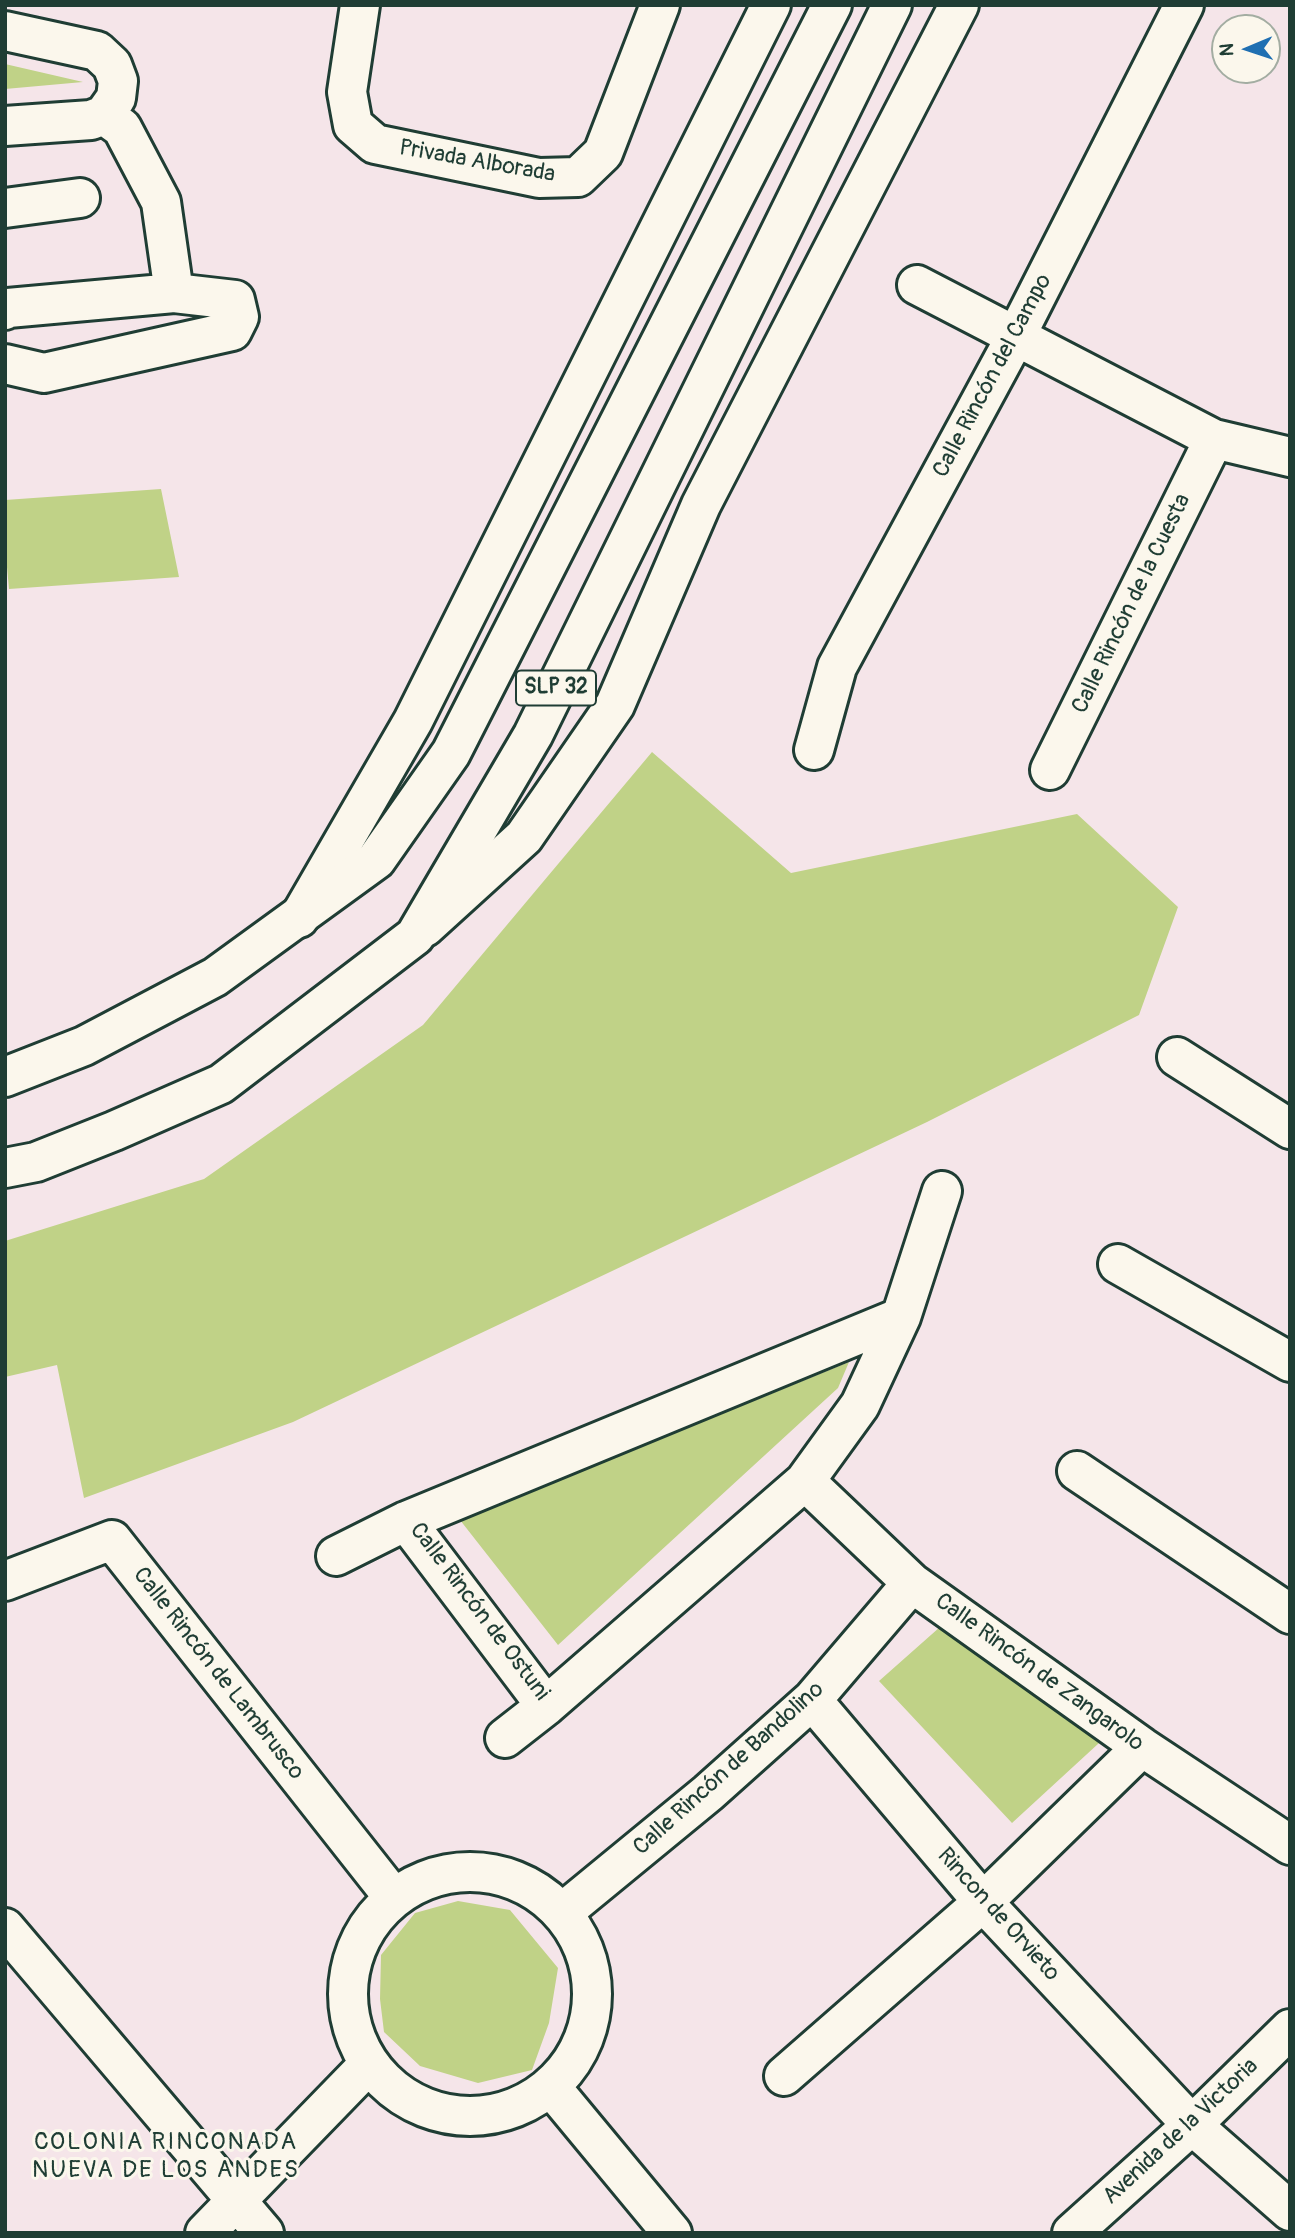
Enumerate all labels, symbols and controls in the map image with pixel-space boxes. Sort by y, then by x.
north arrow [1211,14,1281,84]
text: N [1215,43,1239,57]
street label: Privada Alborada [397,135,557,189]
street label: Calle Rincón del Campo [928,270,1058,482]
street label: Calle Rincón de la Cuesta [1067,490,1197,718]
road number: SLP 32 [516,670,596,706]
street label: Calle Rincón de Ostuni [403,1518,555,1706]
street label: Calle Rincón de Lambrusco [126,1562,310,1786]
street label: Calle Rincón de Zangarolo [929,1588,1149,1758]
street label: Calle Rincón de Bandolino [628,1676,830,1862]
street label: Rincon de Orvieto [931,1843,1065,1987]
street label: Avenida de la Victoria [1098,2053,1264,2211]
district label: COLONIA RINCONADA NUEVA DE LOS ANDES [34,2129,298,2185]

